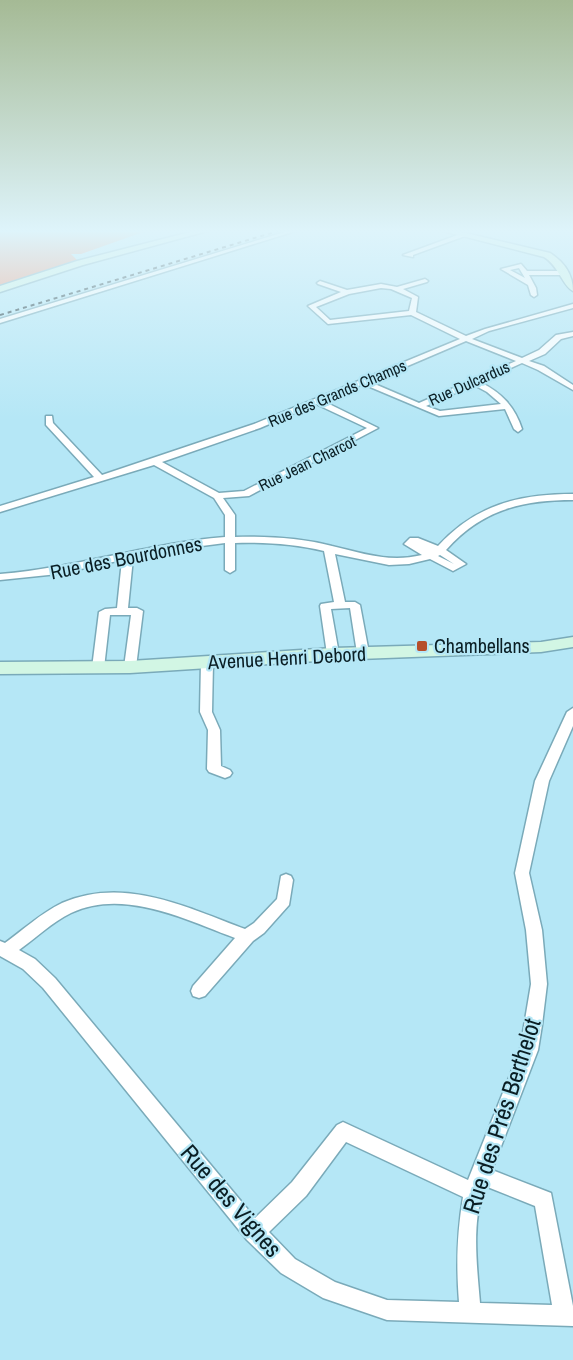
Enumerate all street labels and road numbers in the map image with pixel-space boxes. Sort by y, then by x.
street label: Rue des Grands Champs [265,354,409,432]
street label: Rue Dulcardus [425,355,513,411]
street label: Rue Jean Charcot [255,430,360,496]
street label: Rue des Bourdonnes [48,530,204,585]
street label: Avenue Henri Debord [206,640,367,675]
street label: Rue des Prés Berthelot [454,1013,548,1217]
street label: Rue des Vignes [174,1137,290,1264]

